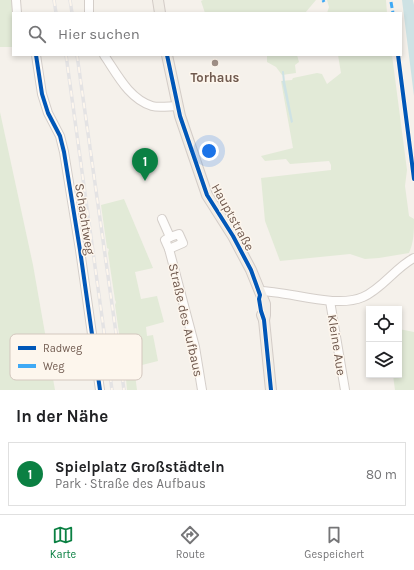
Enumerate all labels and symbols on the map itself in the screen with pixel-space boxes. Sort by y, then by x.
marker: Torhaus [210,58,220,68]
place label: Torhaus [191,70,240,85]
your location [199,141,219,161]
pin: 1 [132,148,158,181]
street label: Hauptstraße [208,181,258,253]
street label: Schachtweg [72,182,98,257]
street label: Straße des Aufbaus [166,262,206,378]
street label: Kleine Aue [325,313,349,377]
legend [10,334,142,380]
text: Radweg [43,342,83,355]
text: Weg [43,360,65,373]

